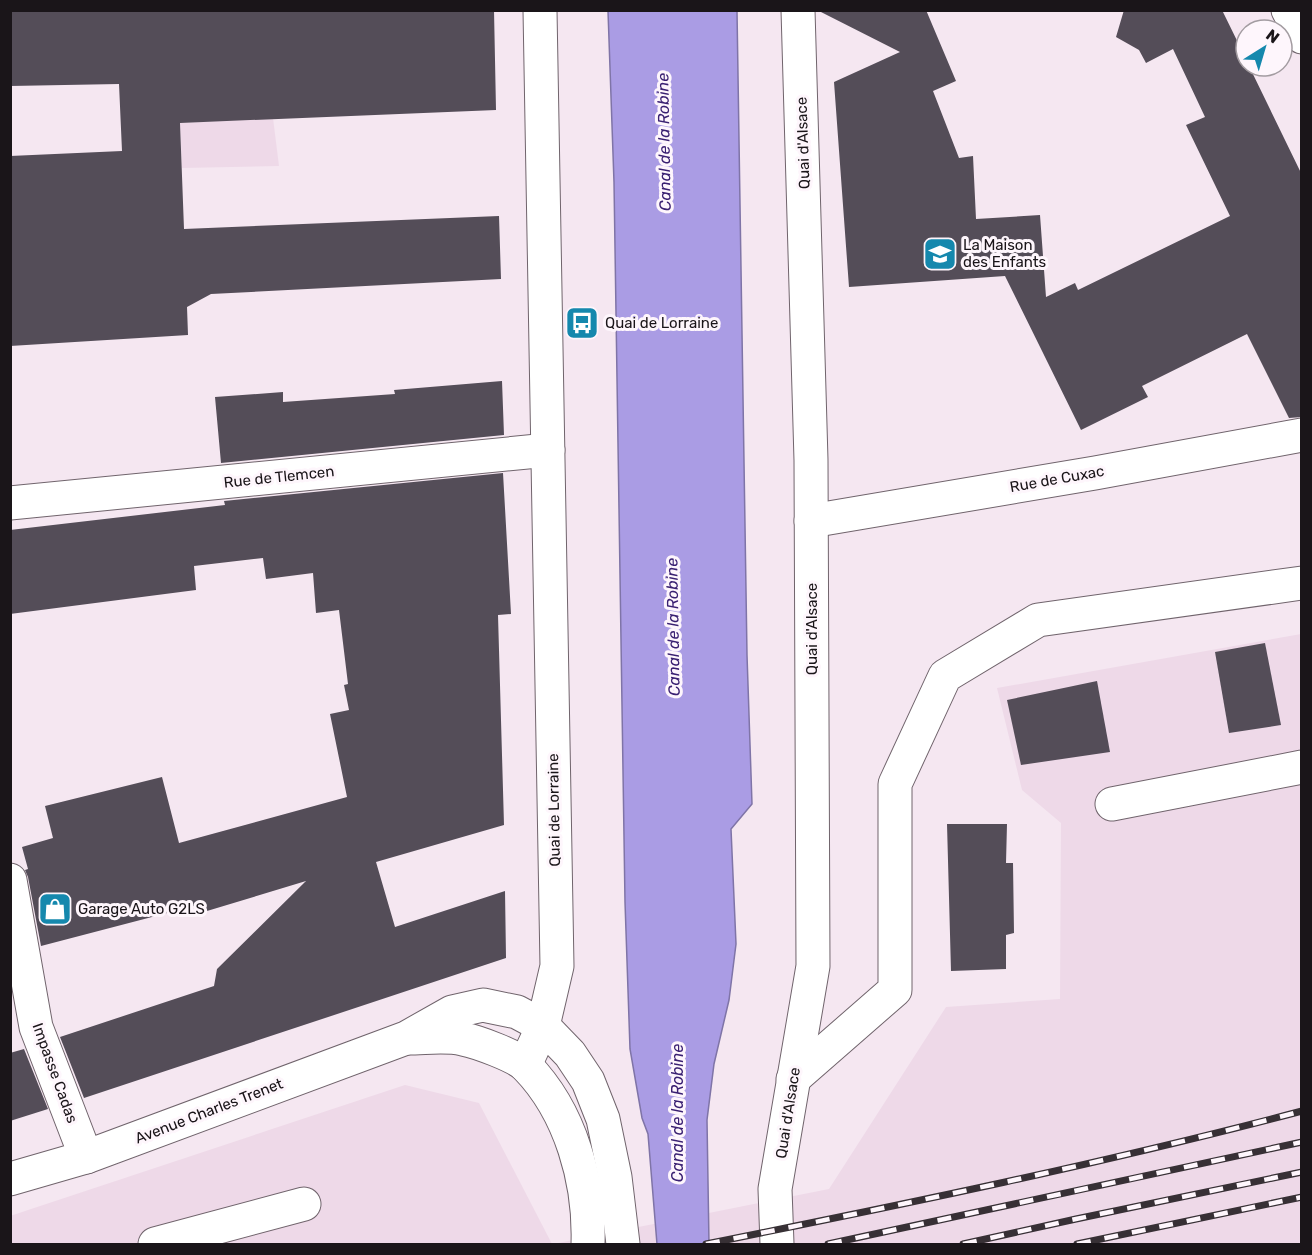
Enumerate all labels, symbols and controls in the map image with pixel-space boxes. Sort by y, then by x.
north arrow [1234,18,1294,78]
text: N [1262,25,1283,47]
water label: Canal de la Robine [653,73,675,211]
street label: Quai d'Alsace [792,97,814,189]
school or university icon: La Maison des Enfants [922,236,958,272]
place label: La Maison des Enfants [963,236,1047,271]
bus stop icon: Quai de Lorraine [564,305,600,341]
place label: Quai de Lorraine [605,314,718,332]
street label: Rue de Tlemcen [223,462,335,492]
street label: Rue de Cuxac [1008,462,1106,496]
water label: Canal de la Robine [662,558,684,696]
street label: Quai d'Alsace [803,583,821,675]
street label: Quai de Lorraine [544,753,564,867]
shop icon: Garage Auto G2LS [37,891,73,927]
place label: Garage Auto G2LS [78,900,205,918]
street label: Impasse Cadas [29,1021,82,1126]
water label: Canal de la Robine [668,1044,687,1182]
street label: Quai d'Alsace [772,1066,804,1160]
street label: Avenue Charles Trenet [132,1074,286,1148]

